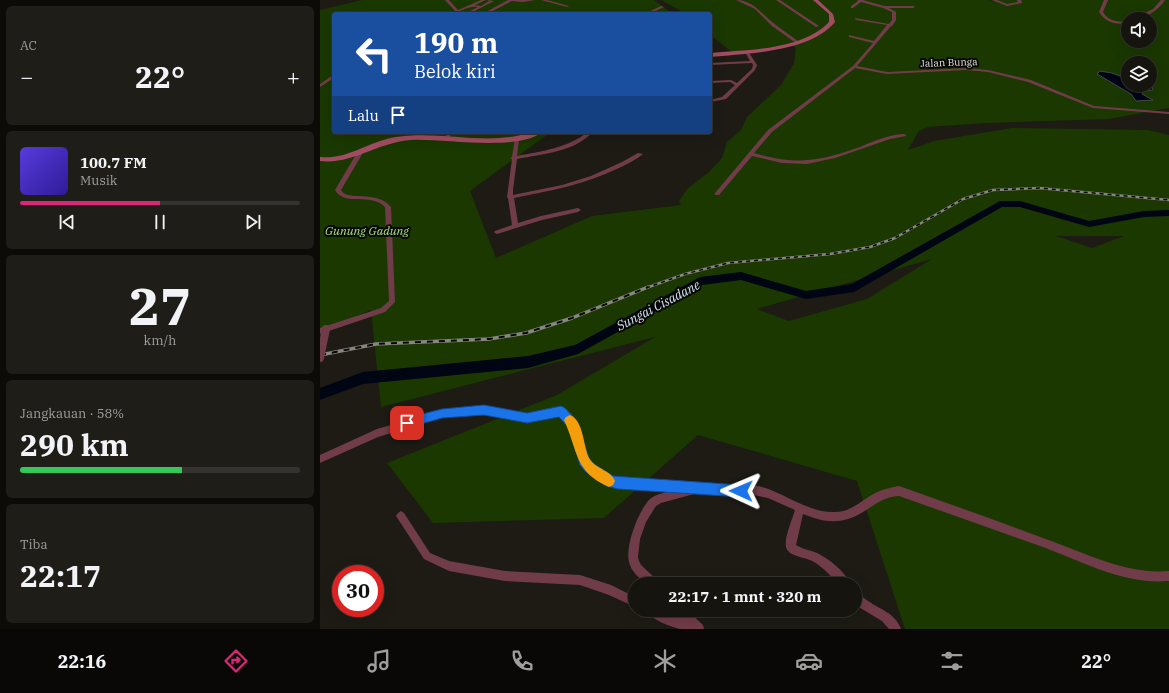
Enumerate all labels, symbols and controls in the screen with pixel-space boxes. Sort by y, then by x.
map controls [1121,12,1157,92]
button: sound [1121,12,1157,48]
text: 190 m [414,24,498,61]
icon: left [348,28,400,80]
text: AC [20,37,37,54]
street label: Jalan Bunga [920,55,978,70]
button: layers [1121,56,1157,92]
text: 22° [135,57,185,96]
text: Belok kiri [414,60,496,83]
text: − [20,62,33,91]
text: + [287,62,300,91]
icon: arrive [387,104,409,126]
text: Lalu [348,106,379,125]
text: 100.7 FM [80,153,147,172]
text: Musik [80,172,117,189]
icon: previous [56,211,78,233]
icon: pause [149,211,171,233]
icon: next [242,211,264,233]
park label: Gunung Gadung [325,223,409,238]
text: 27 [129,272,191,339]
water label: Sungai Cisadane [613,276,703,335]
text: km/h [144,332,176,349]
text: Jangkauan · 58% [20,405,124,422]
pin [390,406,424,440]
icon: arrive [396,412,418,434]
text: 290 km [20,425,129,464]
position arrow [720,470,762,512]
text: Tiba [20,536,48,553]
text: 22:17 [20,556,101,595]
speed limit sign: 30 [332,565,384,617]
text: 22:17 · 1 mnt · 320 m [669,587,821,606]
icon: directions [222,647,250,675]
icon: music [365,647,393,675]
icon: phone [508,647,536,675]
icon: climate [651,647,679,675]
icon: car [795,647,823,675]
icon: filters [938,647,966,675]
text: 22:16 [58,650,106,673]
text: 22° [1081,650,1111,673]

